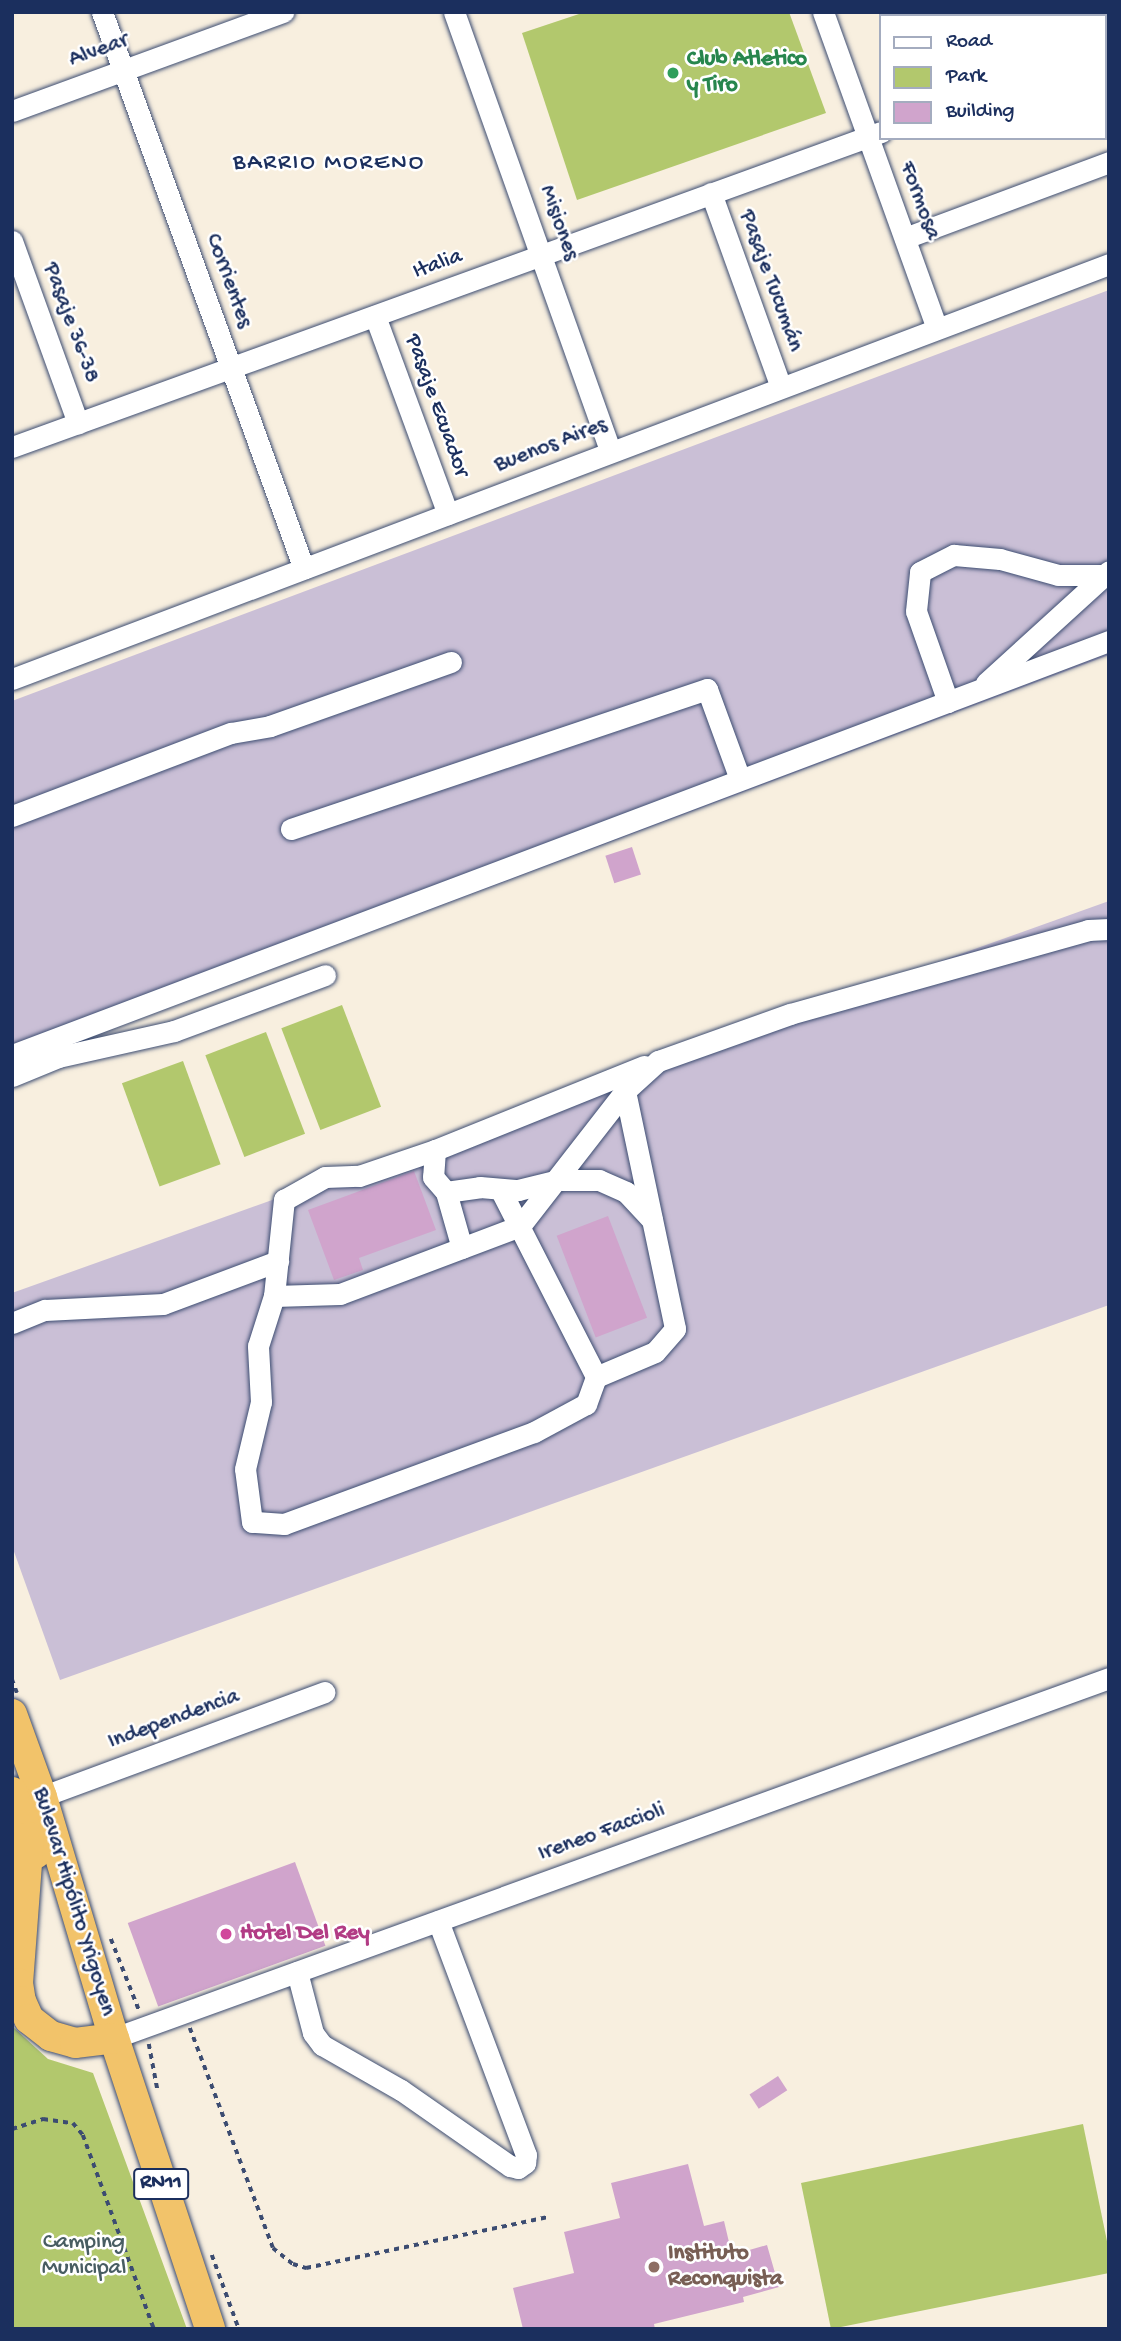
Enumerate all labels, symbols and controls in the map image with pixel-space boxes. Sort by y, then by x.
legend [880,14,1107,140]
street label: Alvear [65,28,133,74]
text: Road [946,30,992,55]
place label: Club Atletico y Tiro [687,46,807,100]
marker: Club Atletico y Tiro [665,65,681,81]
text: Park [946,65,986,90]
text: Building [946,100,1015,125]
district label: BARRIO MORENO [235,150,423,178]
street label: Formosa [892,158,946,244]
street label: Misiones [532,182,584,264]
street label: Pasaje Tucumán [732,206,808,356]
street label: Corrientes [198,230,258,332]
street label: Italia [410,243,466,287]
street label: Pasaje 36-38 [35,259,105,387]
street label: Pasaje Ecuador [397,331,475,481]
street label: Buenos Aires [491,412,611,480]
street label: Independencia [105,1683,243,1757]
street label: Bulevar Hipólito Yrigoyen [25,1785,121,2019]
street label: Ireneo Faccioli [535,1797,669,1869]
place label: Hotel Del Rey [240,1920,369,1948]
marker: Hotel Del Rey [218,1926,234,1942]
road number: RN11 [133,2166,189,2202]
park label: Camping Municipal [42,2229,126,2283]
place label: Instituto Reconquista [668,2240,783,2294]
marker: Instituto Reconquista [646,2259,662,2275]

